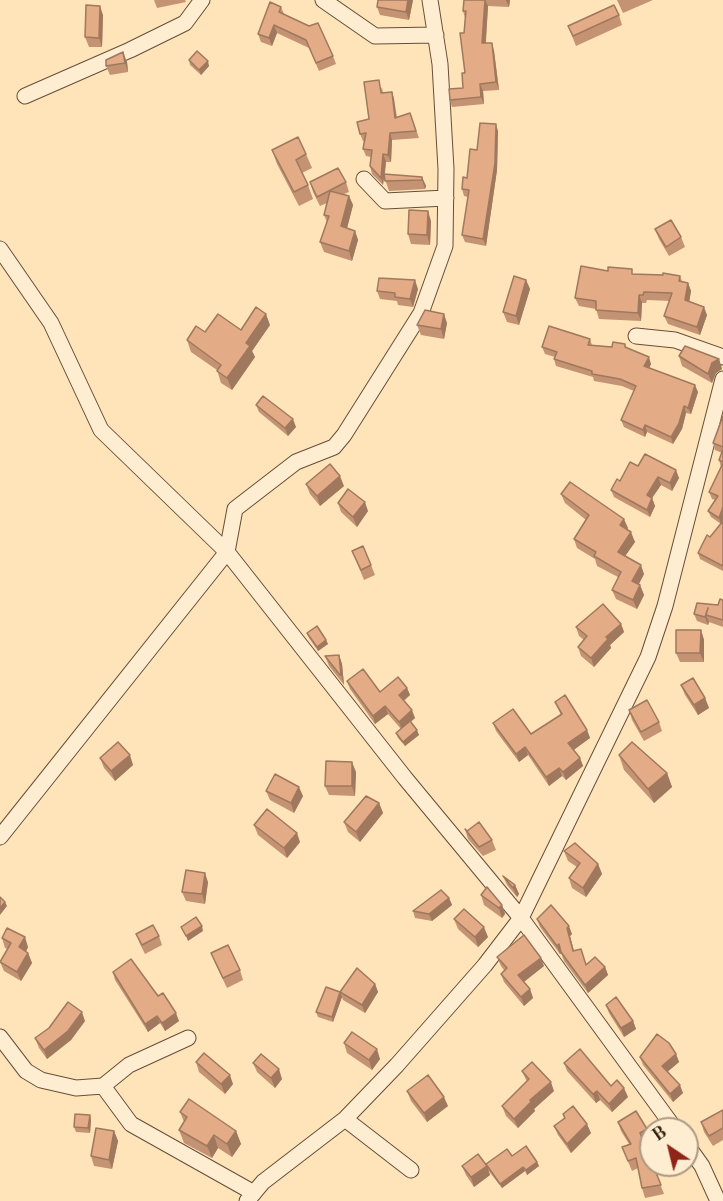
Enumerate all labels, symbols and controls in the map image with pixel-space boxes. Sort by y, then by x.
north arrow [639,1117,699,1177]
text: B [649,1122,670,1146]

